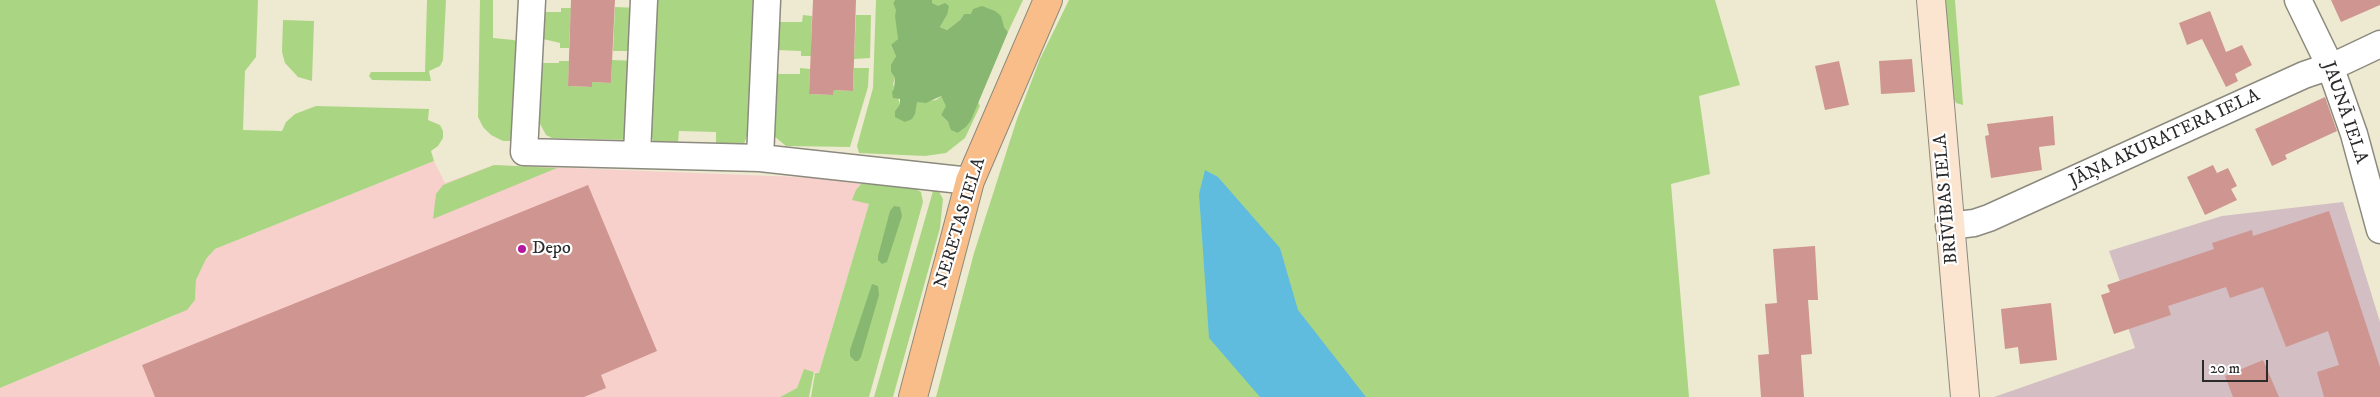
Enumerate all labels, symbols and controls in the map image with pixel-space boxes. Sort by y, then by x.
street label: JAUNĀ IELA [2316,59,2372,167]
street label: JĀŅA AKURATERA IELA [2066,85,2264,193]
street label: BRĪVĪBAS IELA [1931,133,1963,265]
street label: NERETAS IELA [931,155,991,291]
place label: Depo [532,238,571,260]
marker: Depo [516,243,528,255]
scale bar [2205,350,2271,382]
text: 20 m [2210,359,2240,378]

